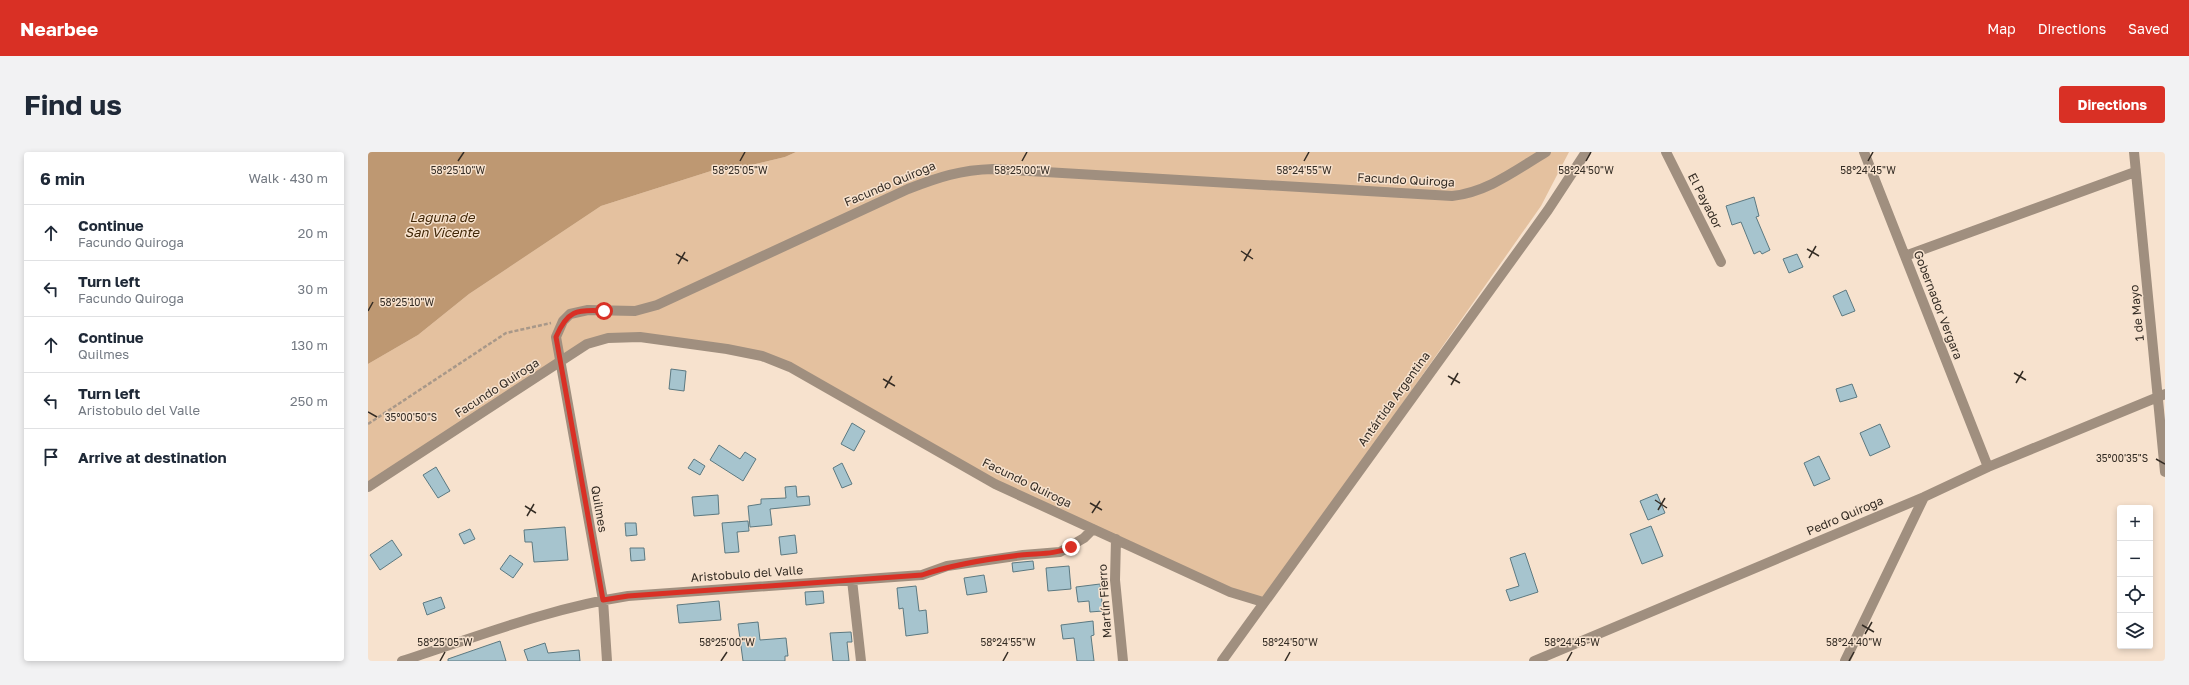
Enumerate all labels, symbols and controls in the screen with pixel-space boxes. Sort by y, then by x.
text: Nearbee [20,17,98,40]
text: Map [1987,20,2016,37]
text: Directions [2038,20,2106,37]
text: Saved [2128,20,2169,37]
button: Directions [2059,86,2165,123]
text: Find us [24,88,122,121]
street label: Facundo Quiroga [842,158,938,210]
text: 58°25'10"W [431,164,486,176]
text: 58°25'05"W [712,164,768,176]
text: 58°25'00"W [994,164,1050,176]
text: 58°24'55"W [1276,164,1332,176]
text: 58°24'50"W [1558,164,1614,176]
text: 58°24'45"W [1840,164,1896,176]
text: 6 min [40,168,85,189]
street label: Facundo Quiroga [1357,169,1455,190]
text: Walk · 430 m [248,170,328,186]
street label: El Payador [1685,170,1726,232]
water label: Laguna de San Vicente [405,209,481,240]
text: Continue [78,216,144,234]
icon: ahead [40,222,62,244]
text: 20 m [298,225,328,241]
text: Facundo Quiroga [78,234,184,250]
street label: Gobernador Vergara [1911,248,1966,361]
text: Turn left [78,272,140,290]
icon: left [40,278,62,300]
text: 30 m [298,281,328,297]
street label: 1 de Mayo [2126,284,2147,342]
text: Facundo Quiroga [78,290,184,306]
text: 58°25'10"W [380,296,435,308]
route start [595,302,613,320]
text: Continue [78,328,144,346]
icon: ahead [40,334,62,356]
text: 130 m [291,337,328,353]
text: Quilmes [78,346,129,362]
street label: Antártida Argentina [1354,348,1433,449]
street label: Facundo Quiroga [452,355,542,420]
text: Turn left [78,384,140,402]
icon: left [40,390,62,412]
text: 250 m [290,393,328,409]
text: Aristobulo del Valle [78,402,200,418]
text: 35°00'50"S [385,411,437,423]
icon: arrive [40,446,62,468]
text: Arrive at destination [78,448,227,466]
text: 35°00'35"S [2096,452,2148,464]
street label: Facundo Quiroga [980,454,1074,511]
street label: Quilmes [588,484,611,533]
street label: Pedro Quiroga [1804,493,1886,538]
map controls [2117,505,2153,649]
button: + [2117,505,2153,541]
route end [1062,538,1080,556]
button: − [2117,541,2153,577]
street label: Aristobulo del Valle [690,562,804,585]
street label: Martín Fierro [1094,564,1115,639]
button: locate [2117,577,2153,613]
button: layers [2117,613,2153,649]
text: 58°25'05"W [417,636,473,648]
text: 58°25'00"W [699,636,755,648]
text: 58°24'55"W [980,636,1036,648]
text: 58°24'50"W [1262,636,1318,648]
text: 58°24'45"W [1544,636,1600,648]
text: 58°24'40"W [1826,636,1882,648]

